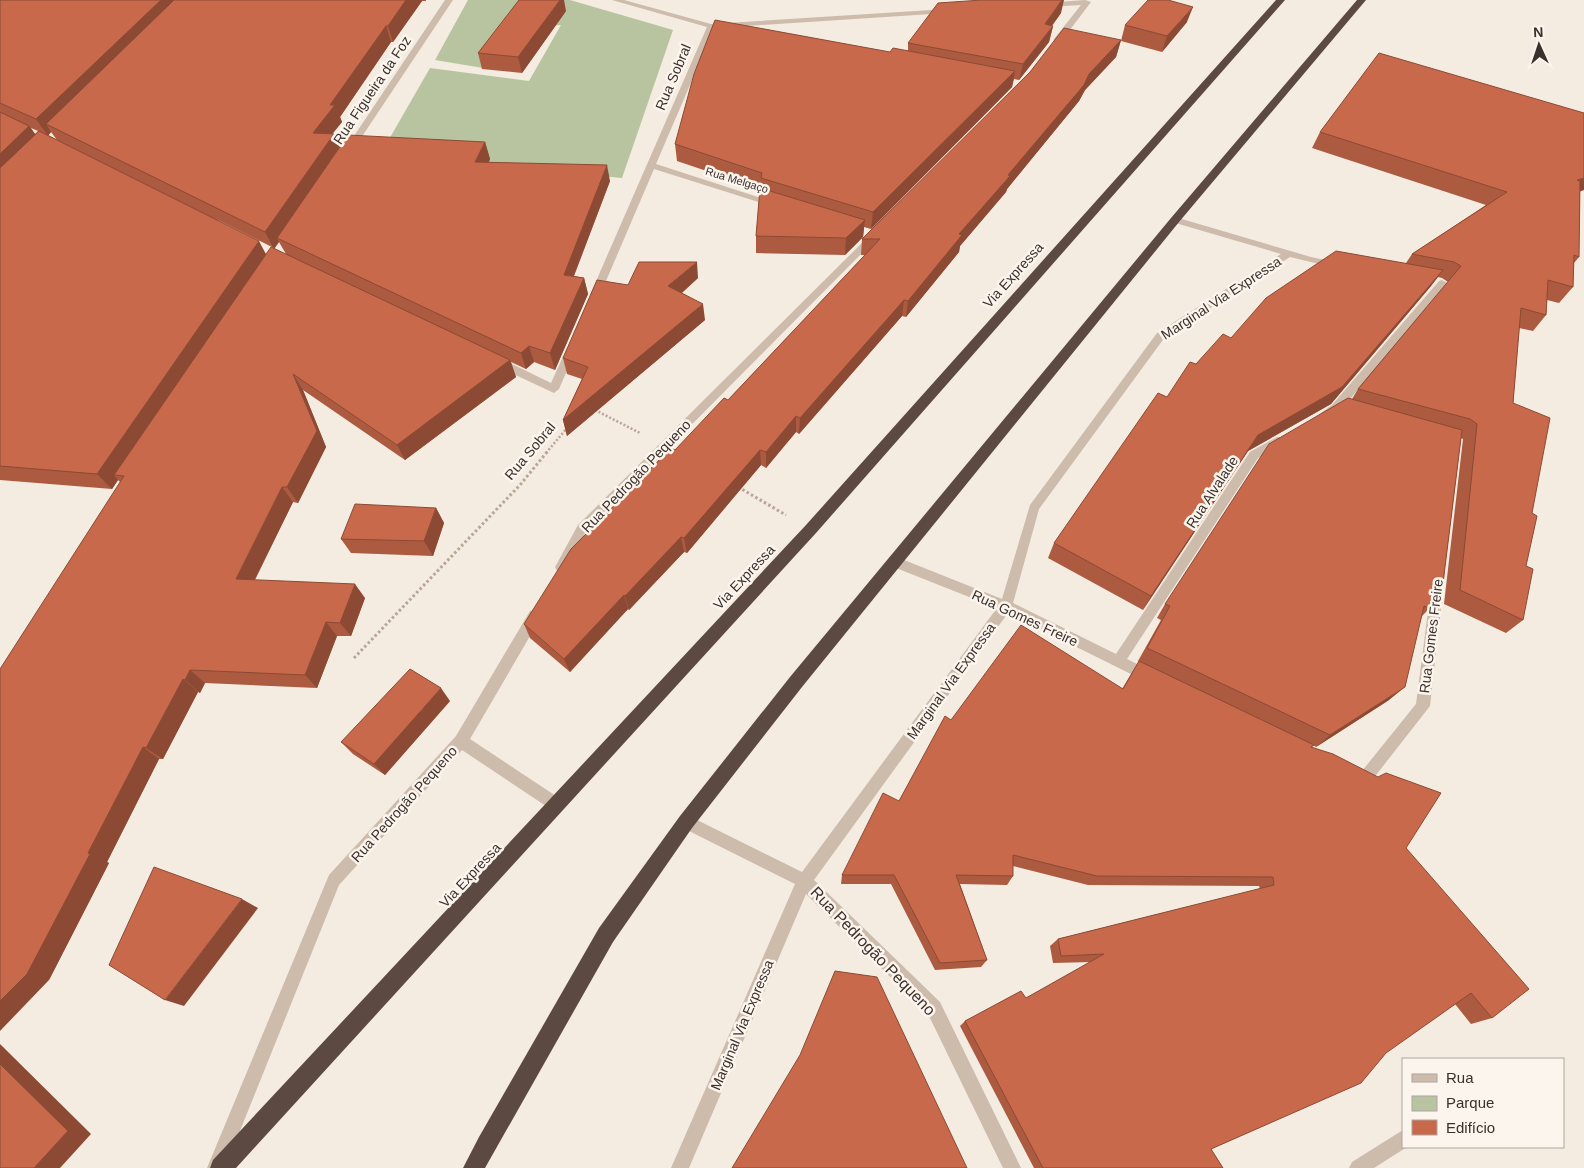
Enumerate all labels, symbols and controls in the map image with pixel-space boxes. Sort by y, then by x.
north arrow [1514,20,1564,70]
text: N [1533,24,1544,40]
street label: Rua Figueira da Foz [330,33,414,147]
street label: Rua Sobral [652,42,694,112]
street label: Rua Melgaço [704,165,770,195]
street label: Via Expressa [980,239,1047,311]
street label: Marginal Via Expressa [1158,253,1284,343]
street label: Rua Pedrogão Pequeno [578,416,694,536]
street label: Rua Sobral [501,419,559,483]
street label: Rua Alvalade [1183,453,1241,531]
street label: Via Expressa [710,541,778,613]
street label: Rua Gomes Freire [1416,578,1446,694]
street label: Rua Gomes Freire [969,586,1081,650]
street label: Marginal Via Expressa [903,620,999,742]
street label: Rua Pedrogão Pequeno [348,743,460,865]
street label: Via Expressa [436,839,504,911]
street label: Rua Pedrogão Pequeno [807,883,939,1019]
street label: Marginal Via Expressa [707,957,777,1092]
legend [1402,1058,1564,1148]
text: Rua [1446,1069,1474,1086]
text: Parque [1446,1094,1494,1111]
text: Edifício [1446,1119,1495,1136]

